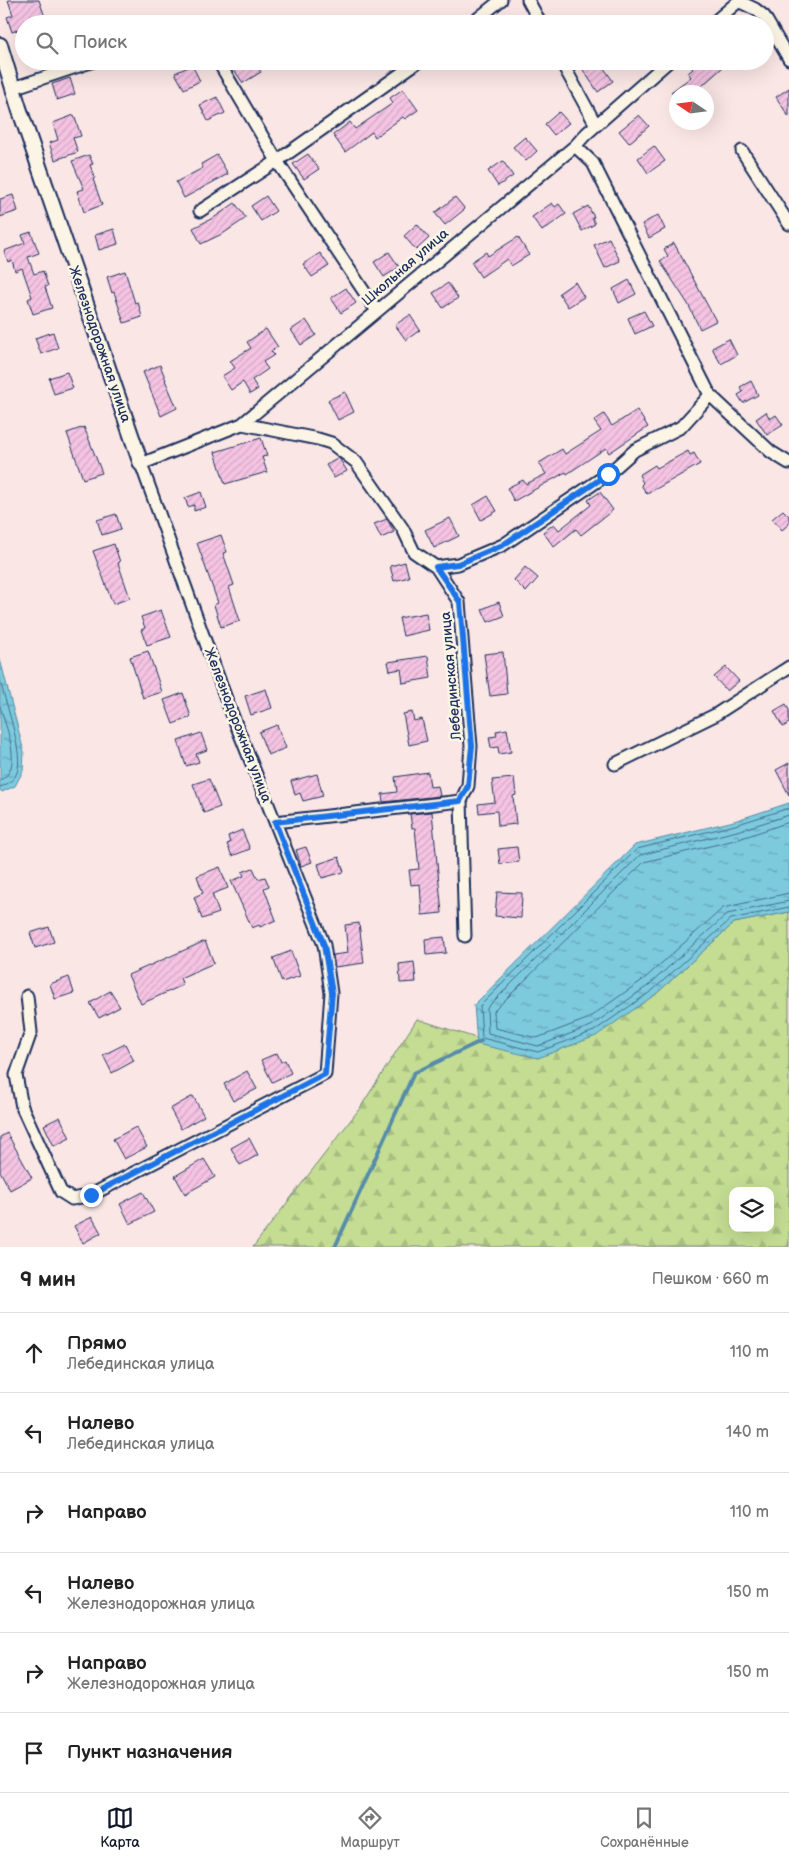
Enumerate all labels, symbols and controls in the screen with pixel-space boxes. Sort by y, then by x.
search box [15,15,774,70]
icon: search [33,29,61,57]
text: Поиск [73,31,127,54]
north arrow [669,85,714,130]
street label: Школьная улица [358,224,452,309]
street label: Железнодорожная улица [65,264,135,425]
route start [597,463,620,486]
street label: Лебединская улица [437,610,465,742]
street label: Железнодорожная улица [201,645,276,805]
route end [80,1184,103,1207]
map controls [729,1187,774,1232]
button: layers [729,1187,774,1232]
text: 9 мин [20,1267,76,1292]
text: Пешком · 660 m [652,1270,769,1289]
text: Прямо [67,1332,127,1355]
icon: ahead [20,1339,48,1367]
text: 110 m [730,1343,769,1362]
text: Лебединская улица [67,1355,215,1374]
text: Налево [67,1412,134,1435]
icon: left [20,1419,48,1447]
text: 140 m [726,1423,769,1442]
text: Лебединская улица [67,1435,215,1454]
icon: right [20,1499,48,1527]
text: Направо [67,1501,147,1524]
text: 110 m [730,1503,769,1522]
text: Налево [67,1572,134,1595]
icon: left [20,1579,48,1607]
text: 150 m [727,1583,769,1602]
text: Железнодорожная улица [67,1595,255,1614]
text: Направо [67,1652,147,1675]
icon: right [20,1659,48,1687]
text: 150 m [727,1663,769,1682]
text: Железнодорожная улица [67,1675,255,1694]
icon: arrive [20,1739,48,1767]
text: Пункт назначения [67,1741,232,1764]
tab: Карта [100,1804,140,1851]
tab: Маршрут [340,1804,400,1851]
tab: Сохранённые [600,1804,689,1851]

